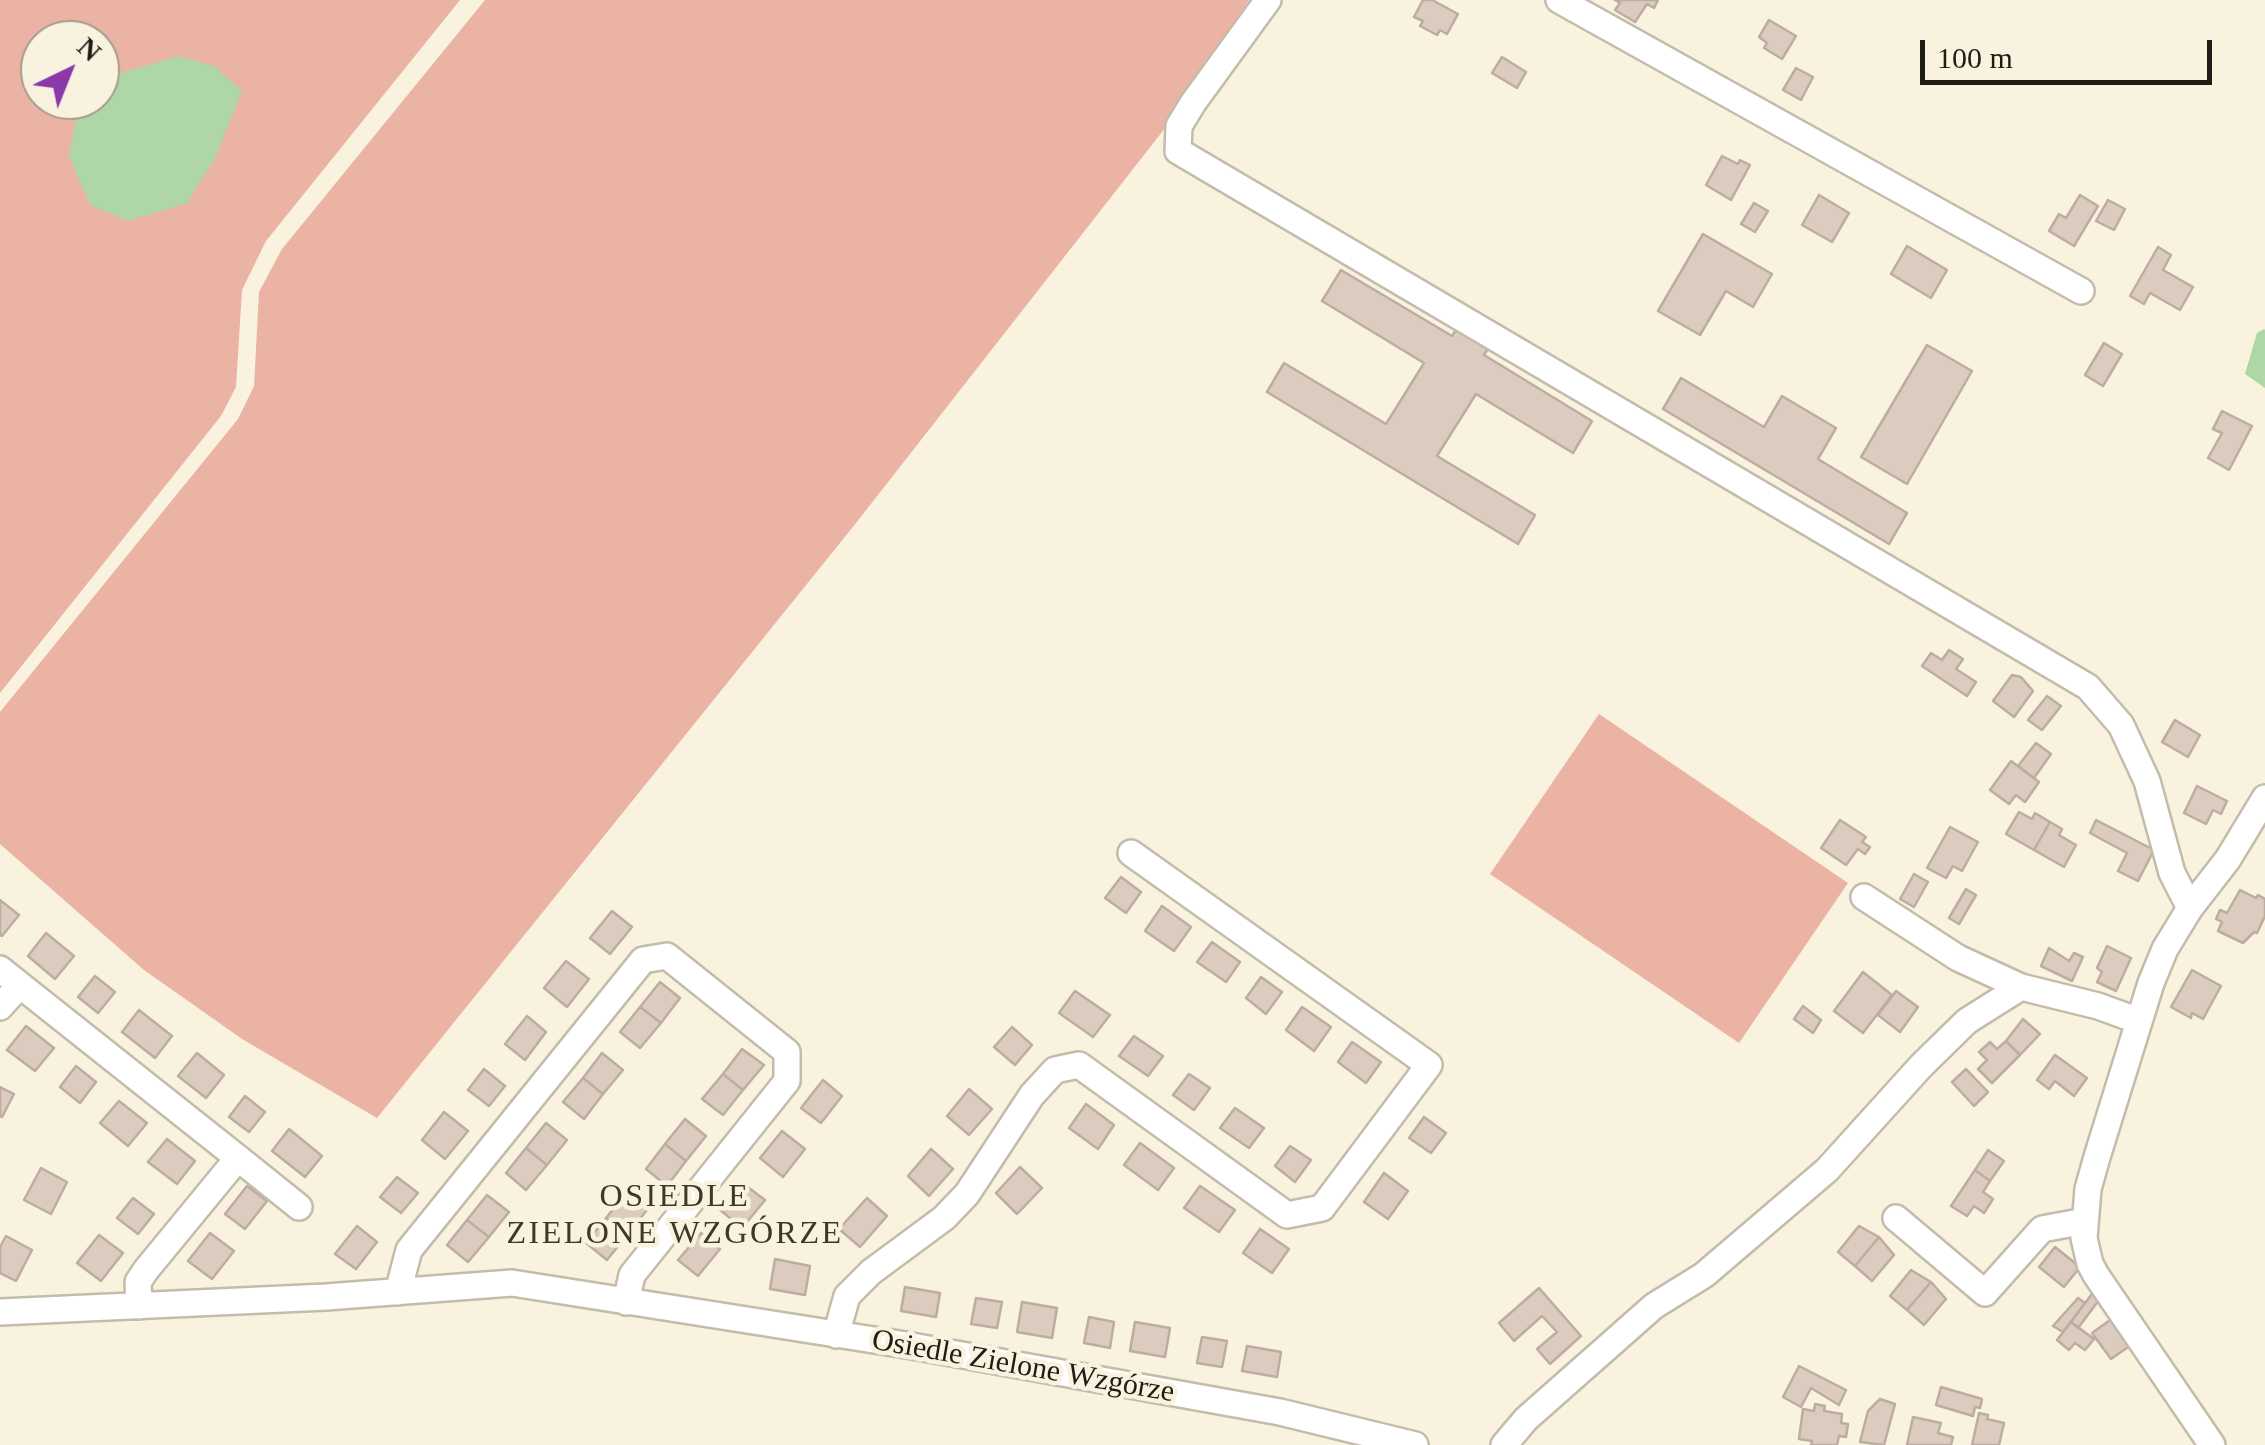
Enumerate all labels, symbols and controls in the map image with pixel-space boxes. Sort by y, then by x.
north arrow [20,20,120,120]
scale bar [1925,20,2218,82]
text: N [71,31,107,67]
text: 100 m [1937,41,2013,74]
district label: OSIEDLE ZIELONE WZGÓRZE [507,1179,843,1254]
street label: Osiedle Zielone Wzgórze [869,1323,1177,1411]

